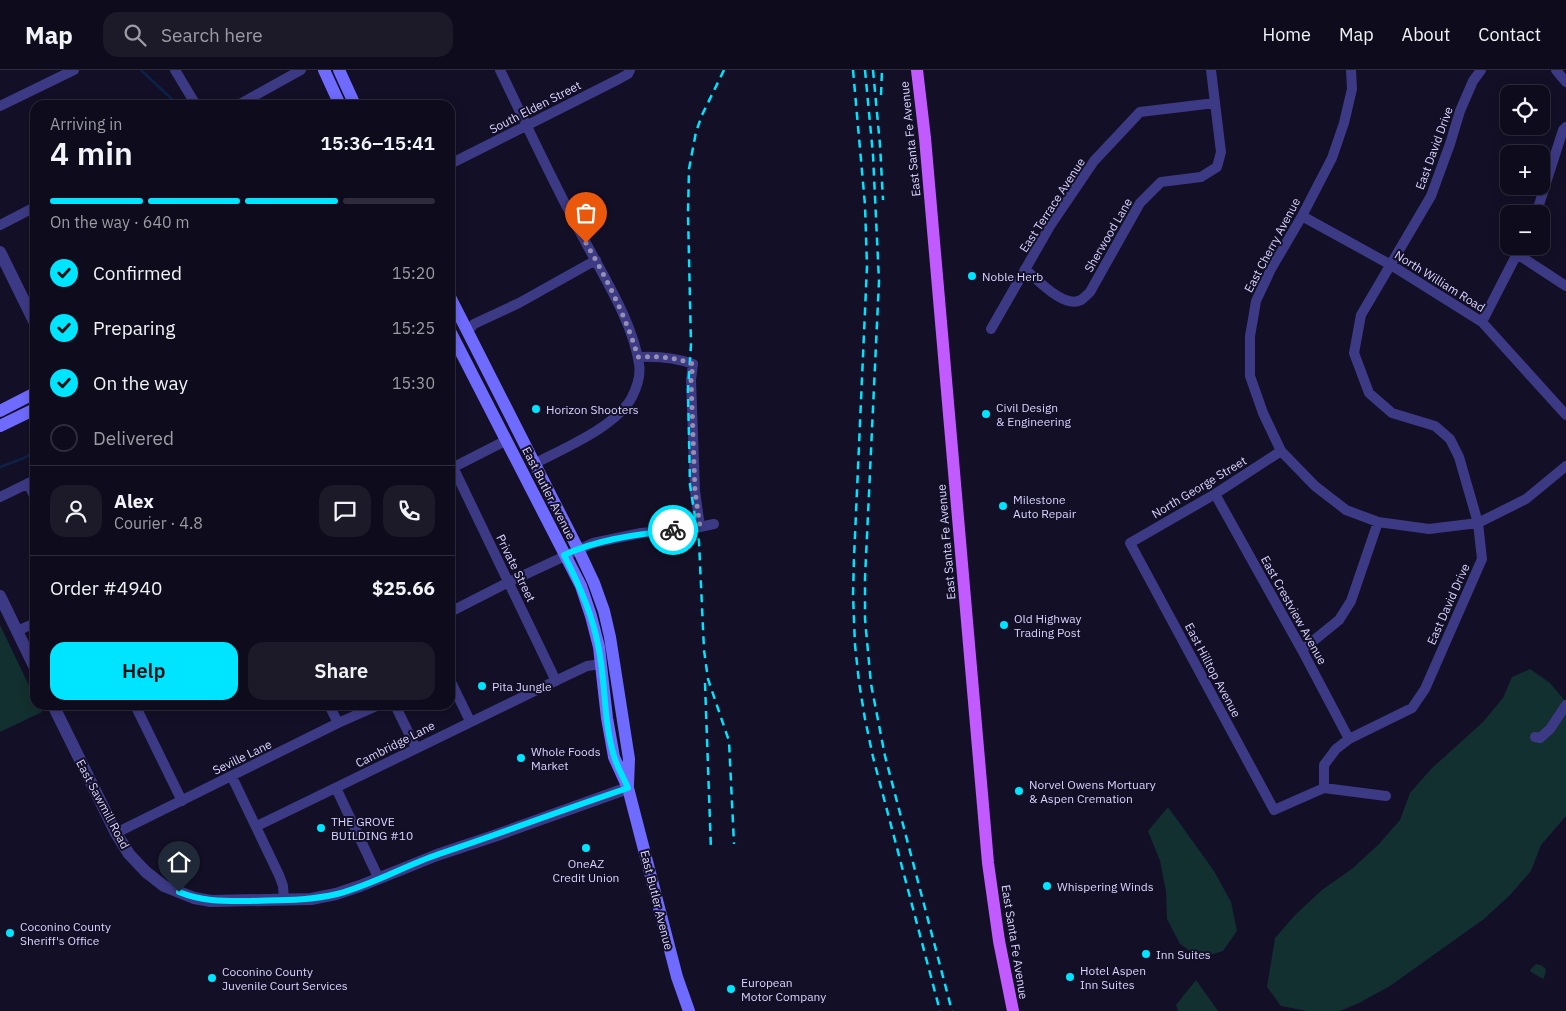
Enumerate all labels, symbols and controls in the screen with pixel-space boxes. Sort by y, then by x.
search box [103,12,453,57]
text: Map [25,19,73,51]
icon: search [121,21,149,49]
text: Search here [161,23,263,47]
text: Home [1263,23,1311,46]
text: Map [1339,23,1374,46]
text: About [1402,23,1450,46]
text: Contact [1478,23,1541,46]
street label: South Elden Street [487,77,583,137]
street label: East Santa Fe Avenue [896,80,924,197]
map controls [1500,85,1550,255]
button: locate [1500,85,1550,135]
street label: East David Drive [1412,104,1456,192]
text: Arriving in [50,114,122,134]
text: 15:36–15:41 [321,131,435,155]
text: 4 min [50,132,133,174]
button: + [1500,145,1550,195]
street label: East Terrace Avenue [1016,155,1088,255]
pin [565,192,607,243]
street label: Sherwood Lane [1081,195,1135,275]
street label: East Cherry Avenue [1241,195,1303,295]
icon: bag [572,199,600,227]
button: − [1500,205,1550,255]
text: On the way · 640 m [50,212,189,232]
street label: North William Road [1392,247,1488,315]
icon: check [50,259,78,287]
text: Confirmed [93,261,182,285]
text: 15:20 [392,263,435,283]
place label: Noble Herb [982,269,1043,284]
marker: Noble Herb [966,270,978,282]
icon: check [50,314,78,342]
text: Preparing [93,316,175,340]
text: 15:25 [392,318,435,338]
icon: check [50,369,78,397]
text: On the way [93,371,188,395]
text: 15:30 [392,373,435,393]
place label: Civil Design & Engineering [996,400,1072,429]
place label: Horizon Shooters [546,402,639,417]
marker: Horizon Shooters [530,403,542,415]
marker: Civil Design & Engineering [980,408,992,420]
text: Delivered [93,426,174,450]
street label: East Butler Avenue [519,444,579,542]
street label: North George Street [1149,453,1249,521]
street label: East Santa Fe Avenue [933,483,959,600]
button: person [50,485,102,537]
button: chat [319,485,371,537]
button: phone [383,485,435,537]
text: Alex [114,489,154,513]
place label: Milestone Auto Repair [1013,492,1077,521]
marker: Milestone Auto Repair [997,500,1009,512]
courier [648,505,698,555]
text: Courier · 4.8 [114,513,203,533]
icon: bike [659,516,687,544]
street label: Private Street [493,532,539,604]
street label: East Crestview Avenue [1258,553,1330,667]
street label: East David Drive [1423,561,1473,647]
text: Order #4940 [50,576,162,600]
text: $25.66 [372,576,435,600]
place label: Old Highway Trading Post [1014,611,1082,640]
marker: Old Highway Trading Post [998,619,1010,631]
street label: East Hilltop Avenue [1182,620,1244,720]
button: Help [50,642,238,700]
button: Share [248,642,435,700]
place label: Pita Jungle [492,679,552,694]
marker: Pita Jungle [476,680,488,692]
street label: Cambridge Lane [353,717,438,770]
street label: Seville Lane [210,736,274,778]
place label: Whole Foods Market [531,744,601,773]
marker: Whole Foods Market [515,752,527,764]
street label: East Sawmill Road [73,757,133,851]
place label: Norvel Owens Mortuary & Aspen Cremation [1029,777,1156,806]
marker: Norvel Owens Mortuary & Aspen Cremation [1013,785,1025,797]
place label: THE GROVE BUILDING #10 [331,814,413,843]
marker: THE GROVE BUILDING #10 [315,822,327,834]
pin [158,841,200,892]
marker: OneAZ Credit Union [580,842,592,854]
icon: home [165,848,193,876]
street label: East Butler Avenue [637,849,677,952]
place label: OneAZ Credit Union [553,856,619,885]
place label: Whispering Winds [1057,879,1154,894]
marker: Whispering Winds [1041,880,1053,892]
street label: East Santa Fe Avenue [999,884,1032,1001]
place label: Coconino County Sheriff's Office [20,919,111,948]
marker: Coconino County Sheriff's Office [4,927,16,939]
place label: Inn Suites [1156,947,1211,962]
marker: Inn Suites [1140,948,1152,960]
place label: Hotel Aspen Inn Suites [1080,963,1146,992]
place label: Coconino County Juvenile Court Services [222,964,348,993]
marker: Hotel Aspen Inn Suites [1064,971,1076,983]
marker: Coconino County Juvenile Court Services [206,972,218,984]
place label: European Motor Company [741,975,826,1004]
marker: European Motor Company [725,983,737,995]

